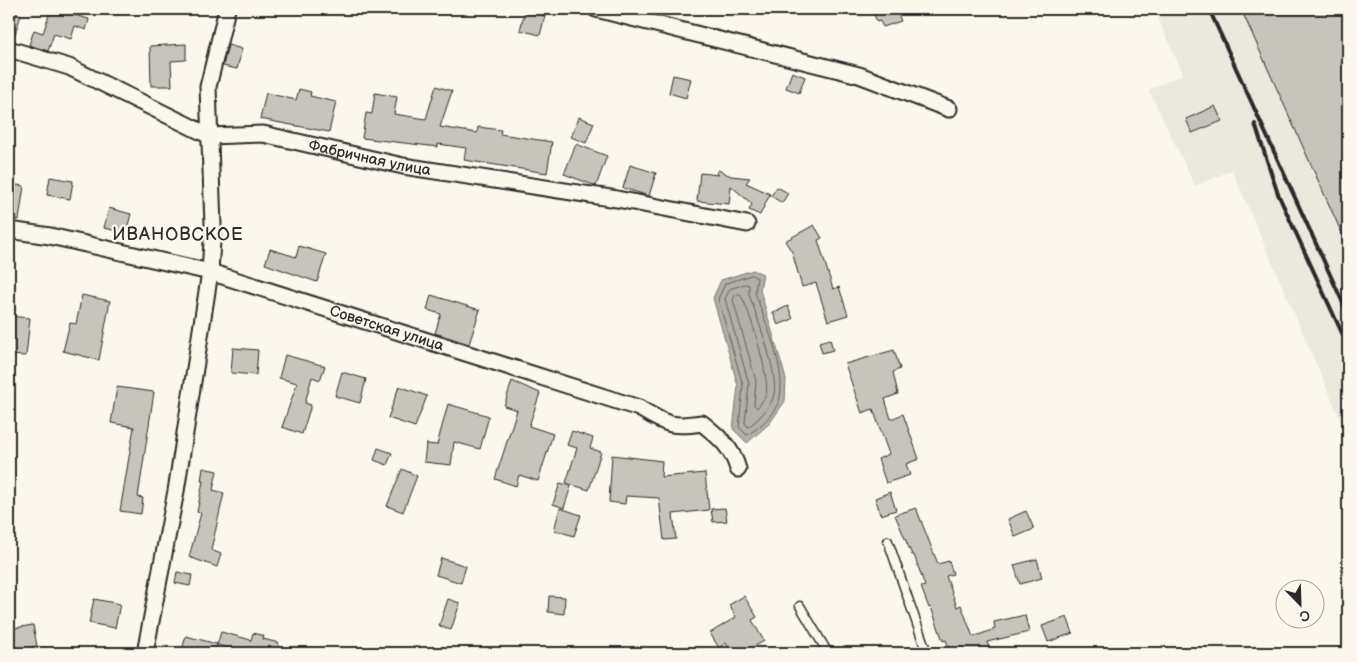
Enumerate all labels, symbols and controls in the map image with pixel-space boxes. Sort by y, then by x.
street label: Фабричная улица [307,135,432,180]
district label: ИВАНОВСКОЕ [112,224,244,245]
street label: Советская улица [327,301,447,355]
north arrow [1274,580,1324,630]
text: С [1297,606,1313,625]

